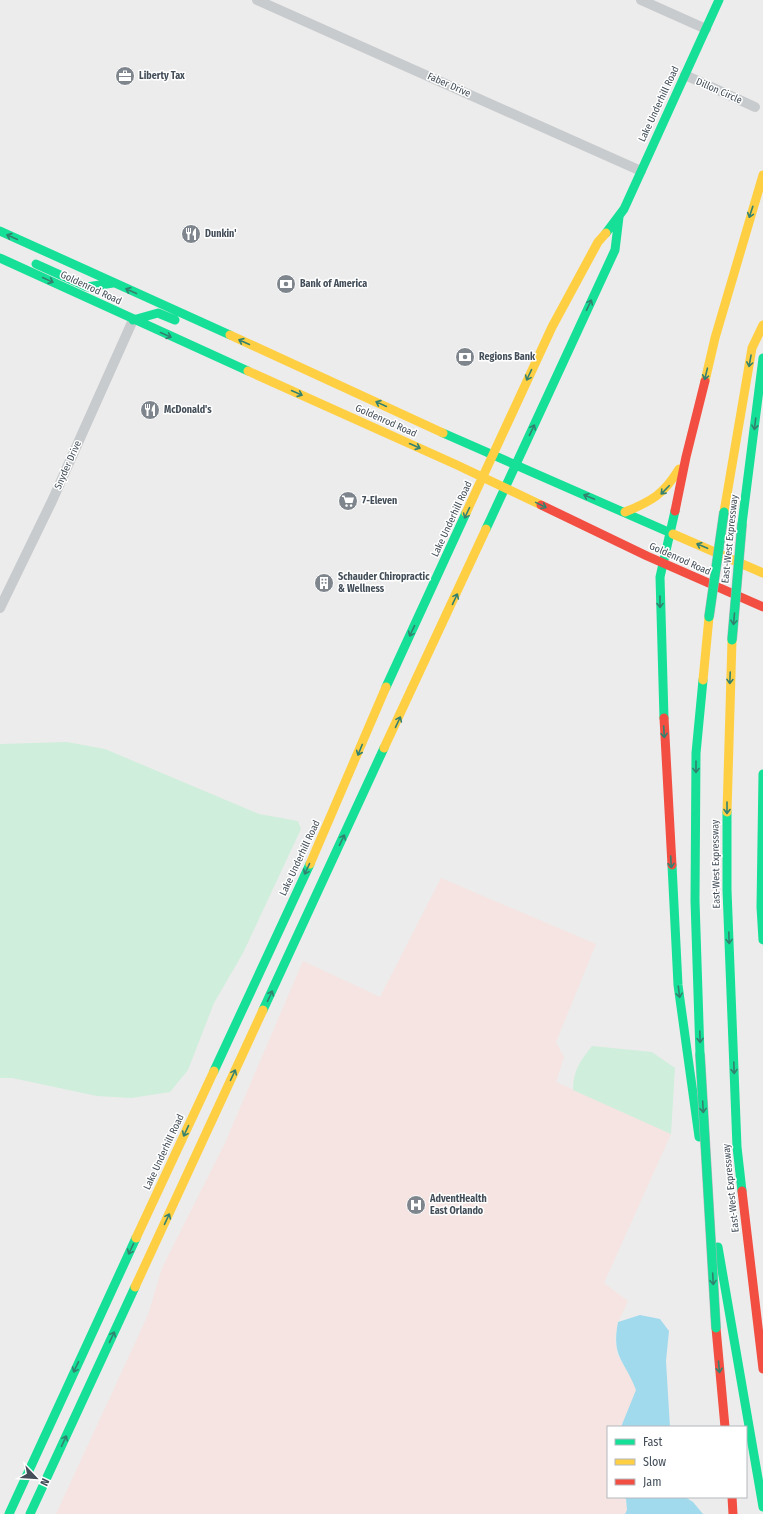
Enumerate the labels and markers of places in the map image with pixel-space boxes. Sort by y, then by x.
office icon: Liberty Tax [114,65,136,87]
place label: Liberty Tax [139,70,185,82]
restaurant icon: Dunkin' [180,223,202,245]
place label: Dunkin' [205,228,236,240]
bank icon: Bank of America [275,273,297,295]
place label: Bank of America [300,278,367,290]
bank icon: Regions Bank [454,346,476,368]
place label: Regions Bank [479,351,536,363]
restaurant icon: McDonald's [139,399,161,421]
place label: McDonald's [164,404,212,416]
supermarket icon: 7-Eleven [337,490,359,512]
place label: 7-Eleven [362,495,397,507]
place label: Schauder Chiropractic & Wellness [338,571,430,595]
building icon: Schauder Chiropractic & Wellness [313,572,335,594]
place label: AdventHealth East Orlando [429,1193,487,1217]
hospital icon: AdventHealth East Orlando [405,1194,427,1216]

